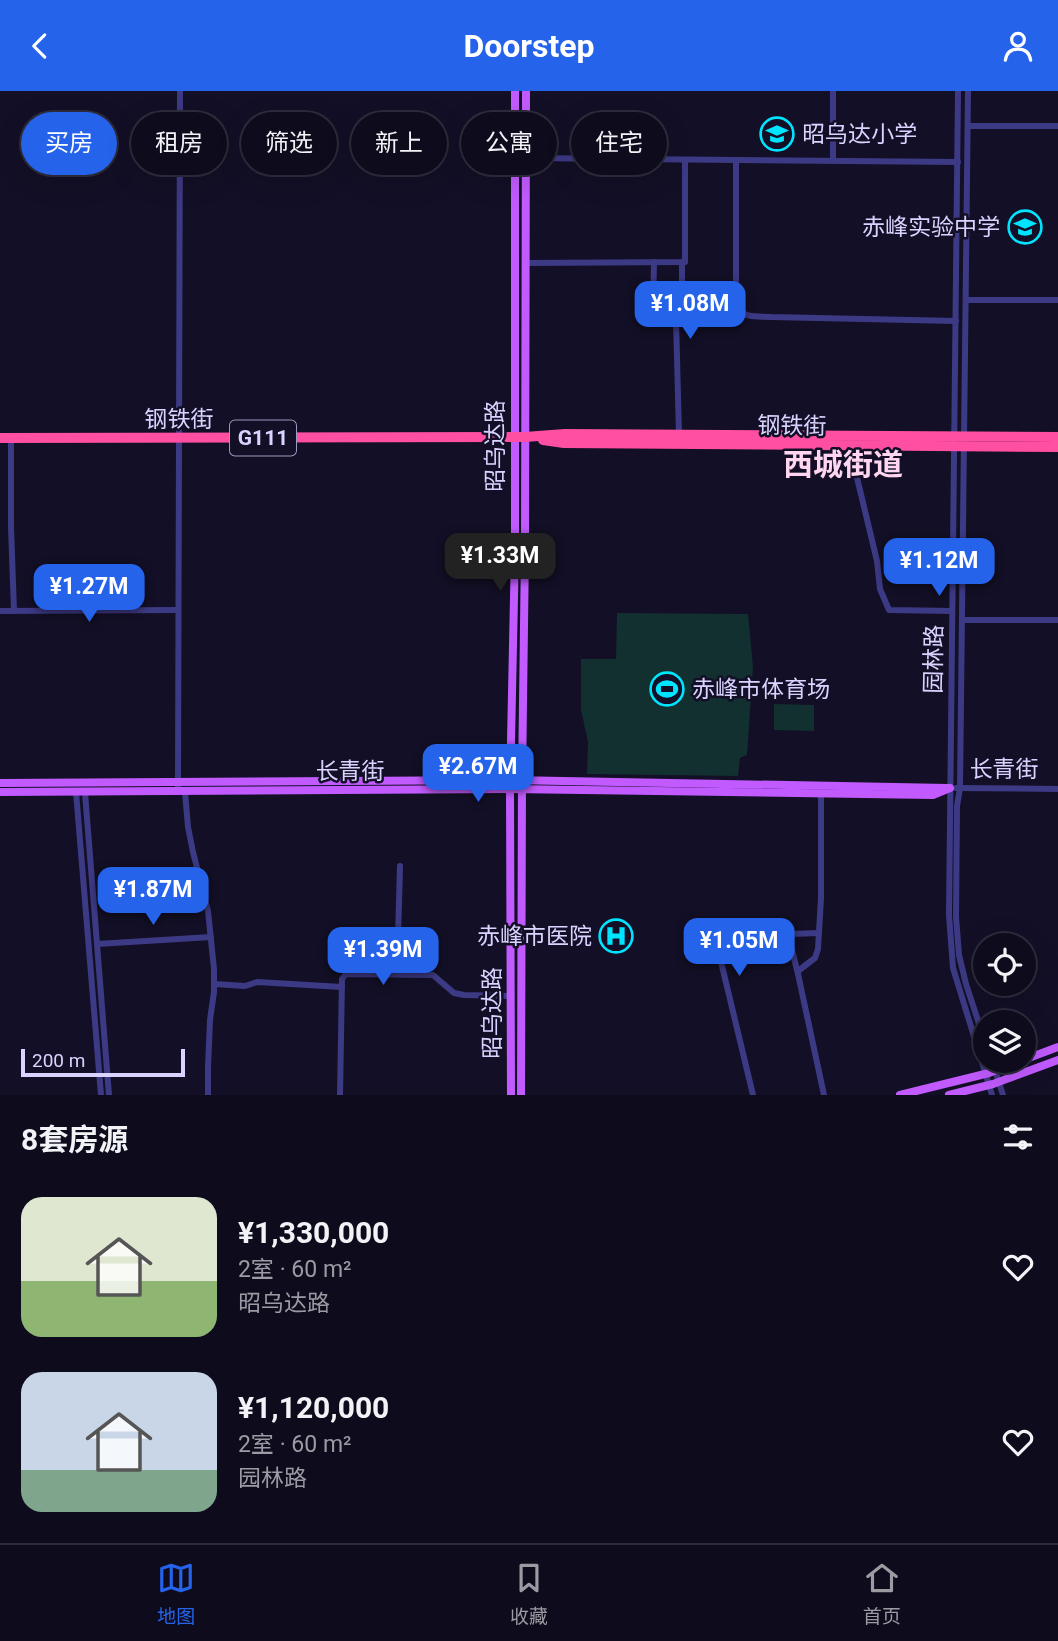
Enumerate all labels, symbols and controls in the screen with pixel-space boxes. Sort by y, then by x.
icon: back [21,27,59,65]
text: Doorstep [463,27,595,65]
icon: person [999,27,1037,65]
chip: 买房 [21,112,117,175]
chip: 租房 [131,112,227,175]
chip: 筛选 [241,112,337,175]
chip: 新上 [351,112,447,175]
chip: 公寓 [461,112,557,175]
chip: 住宅 [571,112,667,175]
school or university icon: 昭乌达小学 [758,115,796,153]
place label: 昭乌达小学 [802,121,917,148]
school or university icon: 赤峰实验中学 [1006,208,1044,246]
place label: 赤峰实验中学 [862,214,1000,241]
pin: ¥1.08M [633,281,747,341]
text: ¥1.08M [651,290,729,317]
street label: 昭乌达路 [482,400,509,492]
street label: 钢铁街 [145,406,214,433]
street label: 钢铁街 [757,412,827,440]
road number: G111 [230,421,296,455]
district label: 西城街道 [783,447,903,482]
pin: ¥1.33M [443,533,557,593]
pin: ¥1.12M [882,539,996,598]
text: ¥1.33M [461,542,539,569]
text: ¥1.12M [900,547,978,574]
pin: ¥1.27M [32,565,146,624]
text: ¥1.27M [50,573,128,600]
street label: 园林路 [920,624,948,694]
sports icon: 赤峰市体育场 [648,670,686,708]
place label: 赤峰市体育场 [692,676,830,703]
pin: ¥2.67M [421,745,535,804]
text: ¥2.67M [439,753,517,780]
street label: 长青街 [970,756,1039,783]
street label: 长青街 [316,758,385,785]
pin: ¥1.87M [96,867,210,927]
text: ¥1.87M [114,876,192,903]
hospital icon: 赤峰市医院 [597,917,635,955]
pin: ¥1.05M [682,919,796,978]
place label: 赤峰市医院 [477,923,592,950]
pin: ¥1.39M [326,927,440,987]
text: ¥1.05M [700,927,778,954]
map controls [973,933,1036,1073]
button: locate [973,933,1036,996]
text: ¥1.39M [344,936,422,963]
street label: 昭乌达路 [479,967,506,1059]
button: layers [973,1010,1036,1073]
scale bar [21,1046,186,1078]
text: 200 m [32,1049,85,1072]
icon: filters [999,1118,1037,1156]
text: 8套房源 [21,1122,128,1157]
text: ¥1,330,000 [238,1215,389,1250]
icon: home [77,1225,161,1309]
icon: heart [999,1248,1037,1286]
text: 2室 · 60 m² [238,1256,352,1283]
text: 昭乌达路 [238,1290,330,1317]
text: ¥1,120,000 [238,1390,389,1425]
icon: home [77,1400,161,1484]
icon: heart [999,1423,1037,1461]
text: 2室 · 60 m² [238,1431,352,1458]
text: 园林路 [238,1465,307,1492]
tab: 地图 [157,1559,195,1628]
tab: 收藏 [510,1559,548,1628]
tab: 首页 [863,1559,901,1628]

